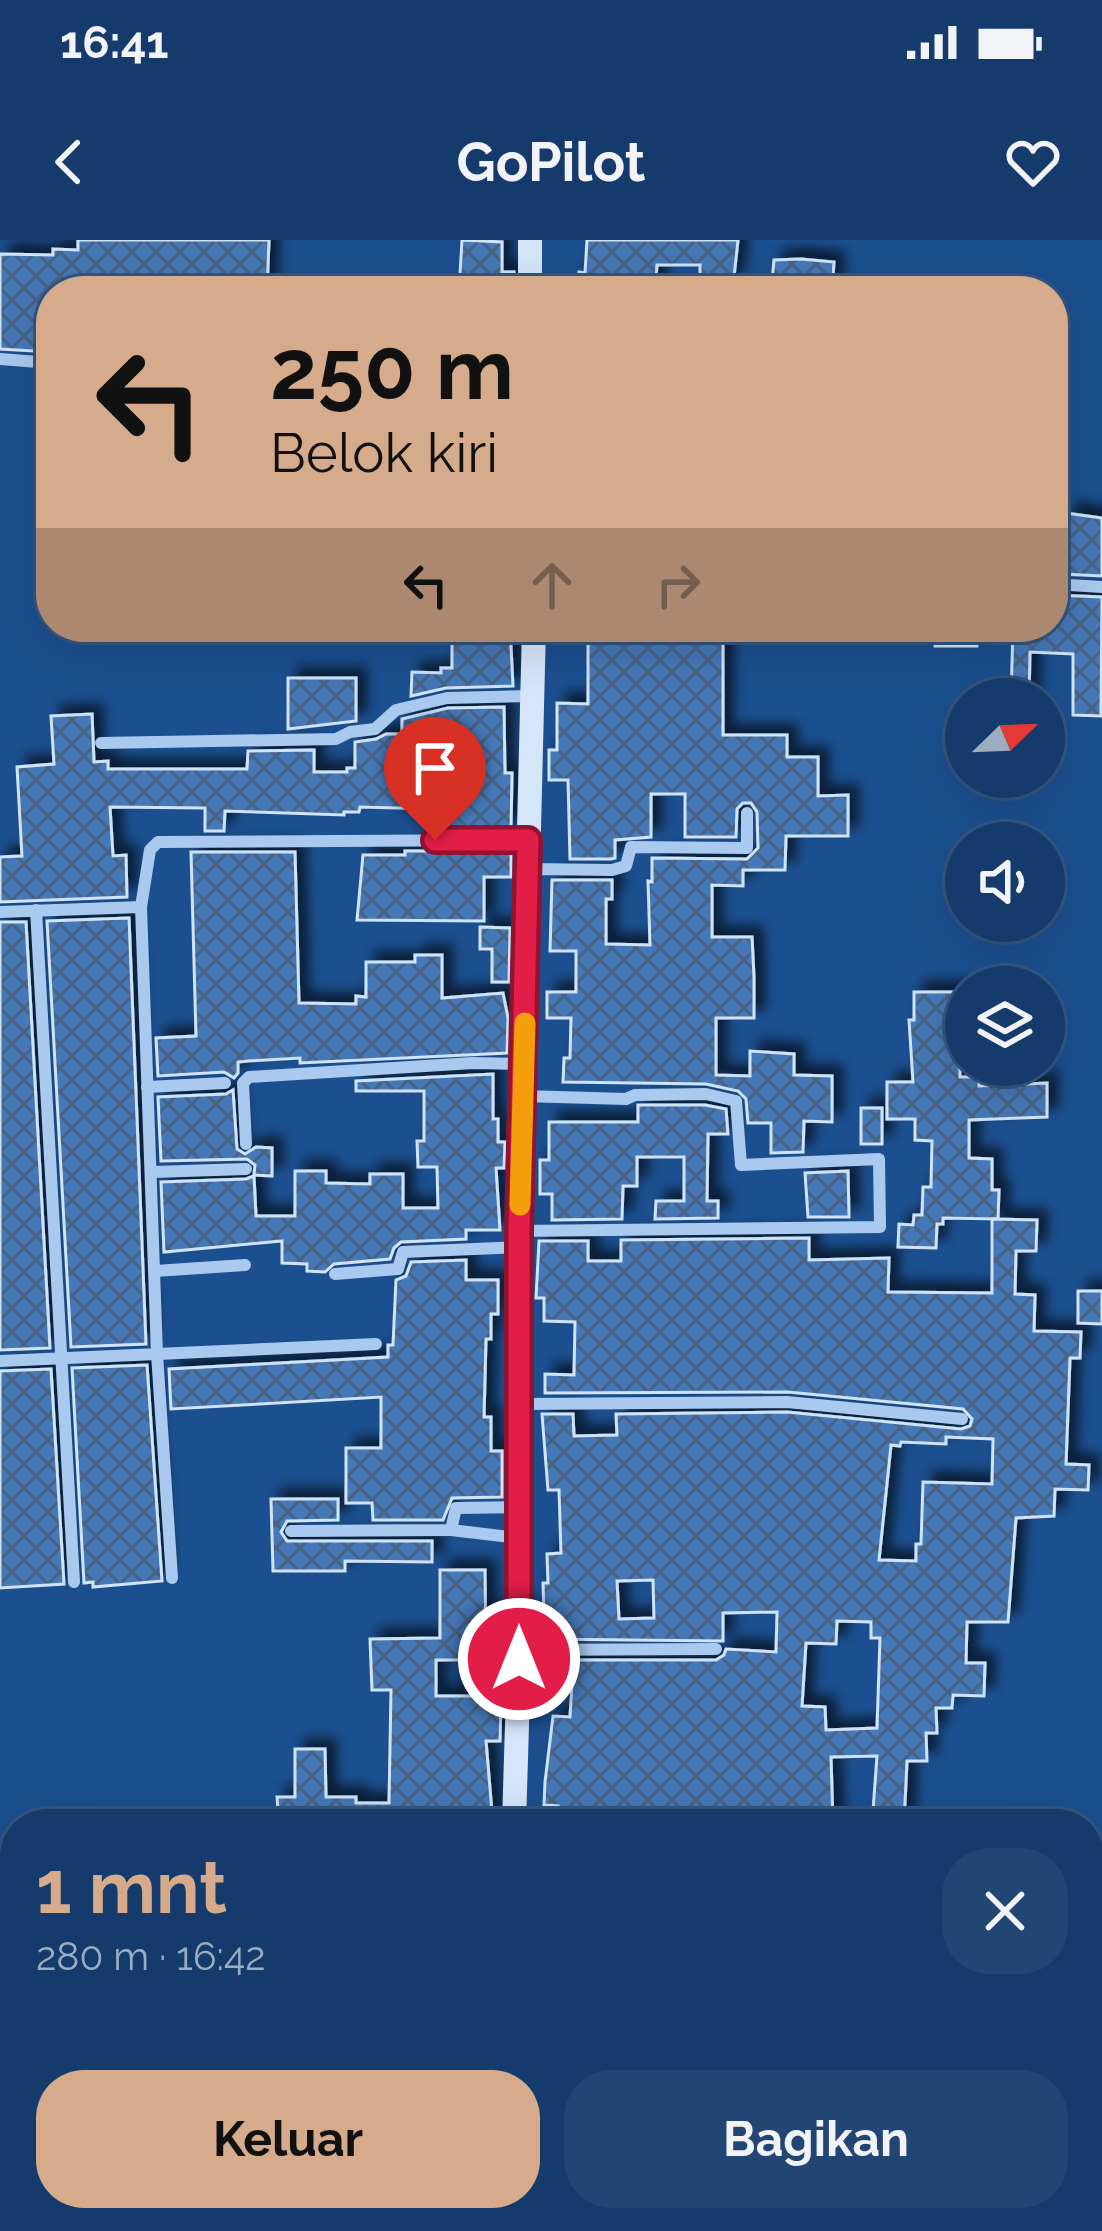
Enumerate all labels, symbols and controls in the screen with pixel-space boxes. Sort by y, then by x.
text: 16:41 [60,16,169,69]
icon: back [36,129,102,195]
icon: heart [1000,129,1066,195]
text: GoPilot [457,130,645,194]
text: 250 m [270,320,514,419]
icon: left [72,324,228,480]
text: Belok kiri [270,421,498,485]
icon: left [393,552,459,618]
icon: ahead [519,552,585,618]
icon: right [645,552,711,618]
north arrow [945,678,1065,798]
map controls [945,678,1065,1086]
pin [384,717,486,840]
icon: arrive [402,735,468,801]
button: sound [945,822,1065,942]
button: layers [945,966,1065,1086]
position arrow [456,1596,582,1722]
text: 1 mnt [36,1845,227,1930]
button: close [942,1848,1068,1974]
text: 280 m · 16:42 [36,1933,266,1979]
button: Keluar [36,2070,540,2208]
button: Bagikan [564,2070,1068,2208]

